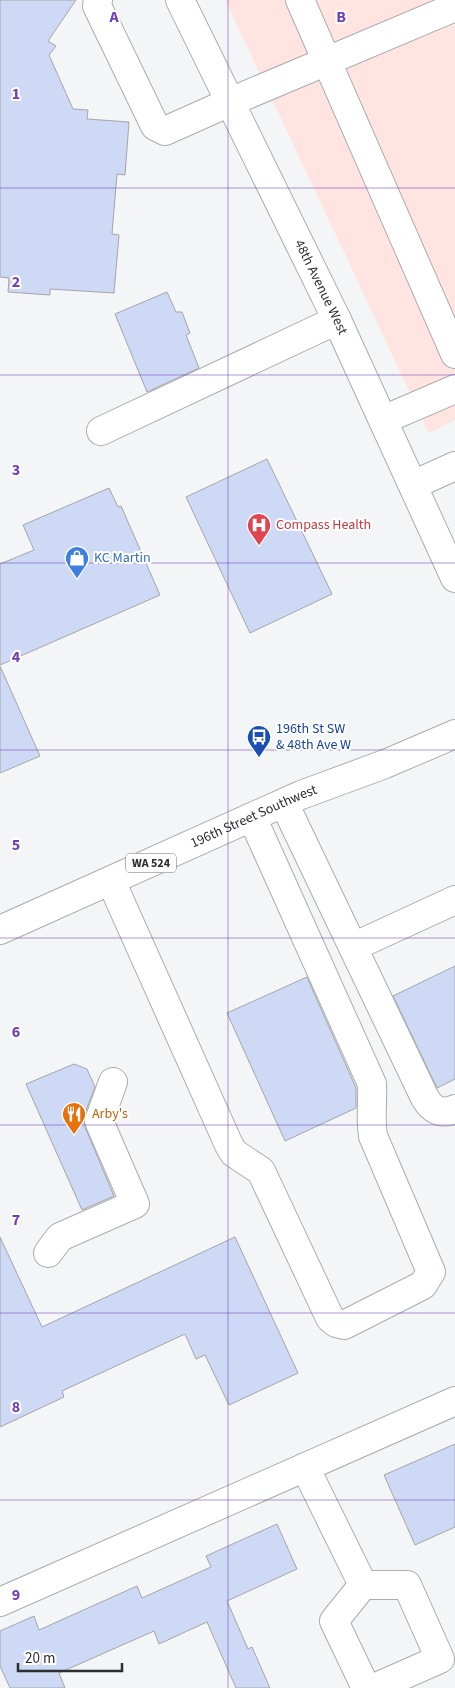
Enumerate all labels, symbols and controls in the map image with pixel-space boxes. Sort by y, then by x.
text: A [108,6,119,28]
text: B [336,6,346,28]
text: 1 [12,83,20,105]
street label: 48th Avenue West [289,236,353,338]
text: 2 [12,271,20,293]
text: 3 [12,459,20,481]
hospital icon: Compass Health [246,512,272,546]
place label: Compass Health [276,515,371,535]
shop icon: KC Martin [64,545,90,579]
place label: KC Martin [94,548,151,568]
text: 4 [12,646,21,668]
place label: 196th St SW & 48th Ave W [276,719,351,755]
bus stop icon: 196th St SW & 48th Ave W [246,724,272,758]
street label: 196th Street Southwest [187,780,320,853]
text: 5 [12,834,20,856]
road number: WA 524 [126,854,176,872]
text: 6 [12,1021,20,1043]
restaurant icon: Arby's [61,1101,87,1135]
place label: Arby's [92,1104,128,1124]
text: 7 [12,1209,20,1231]
text: 8 [12,1396,20,1418]
text: 9 [12,1584,20,1606]
scale bar [18,1640,121,1672]
text: 20 m [25,1648,55,1669]

